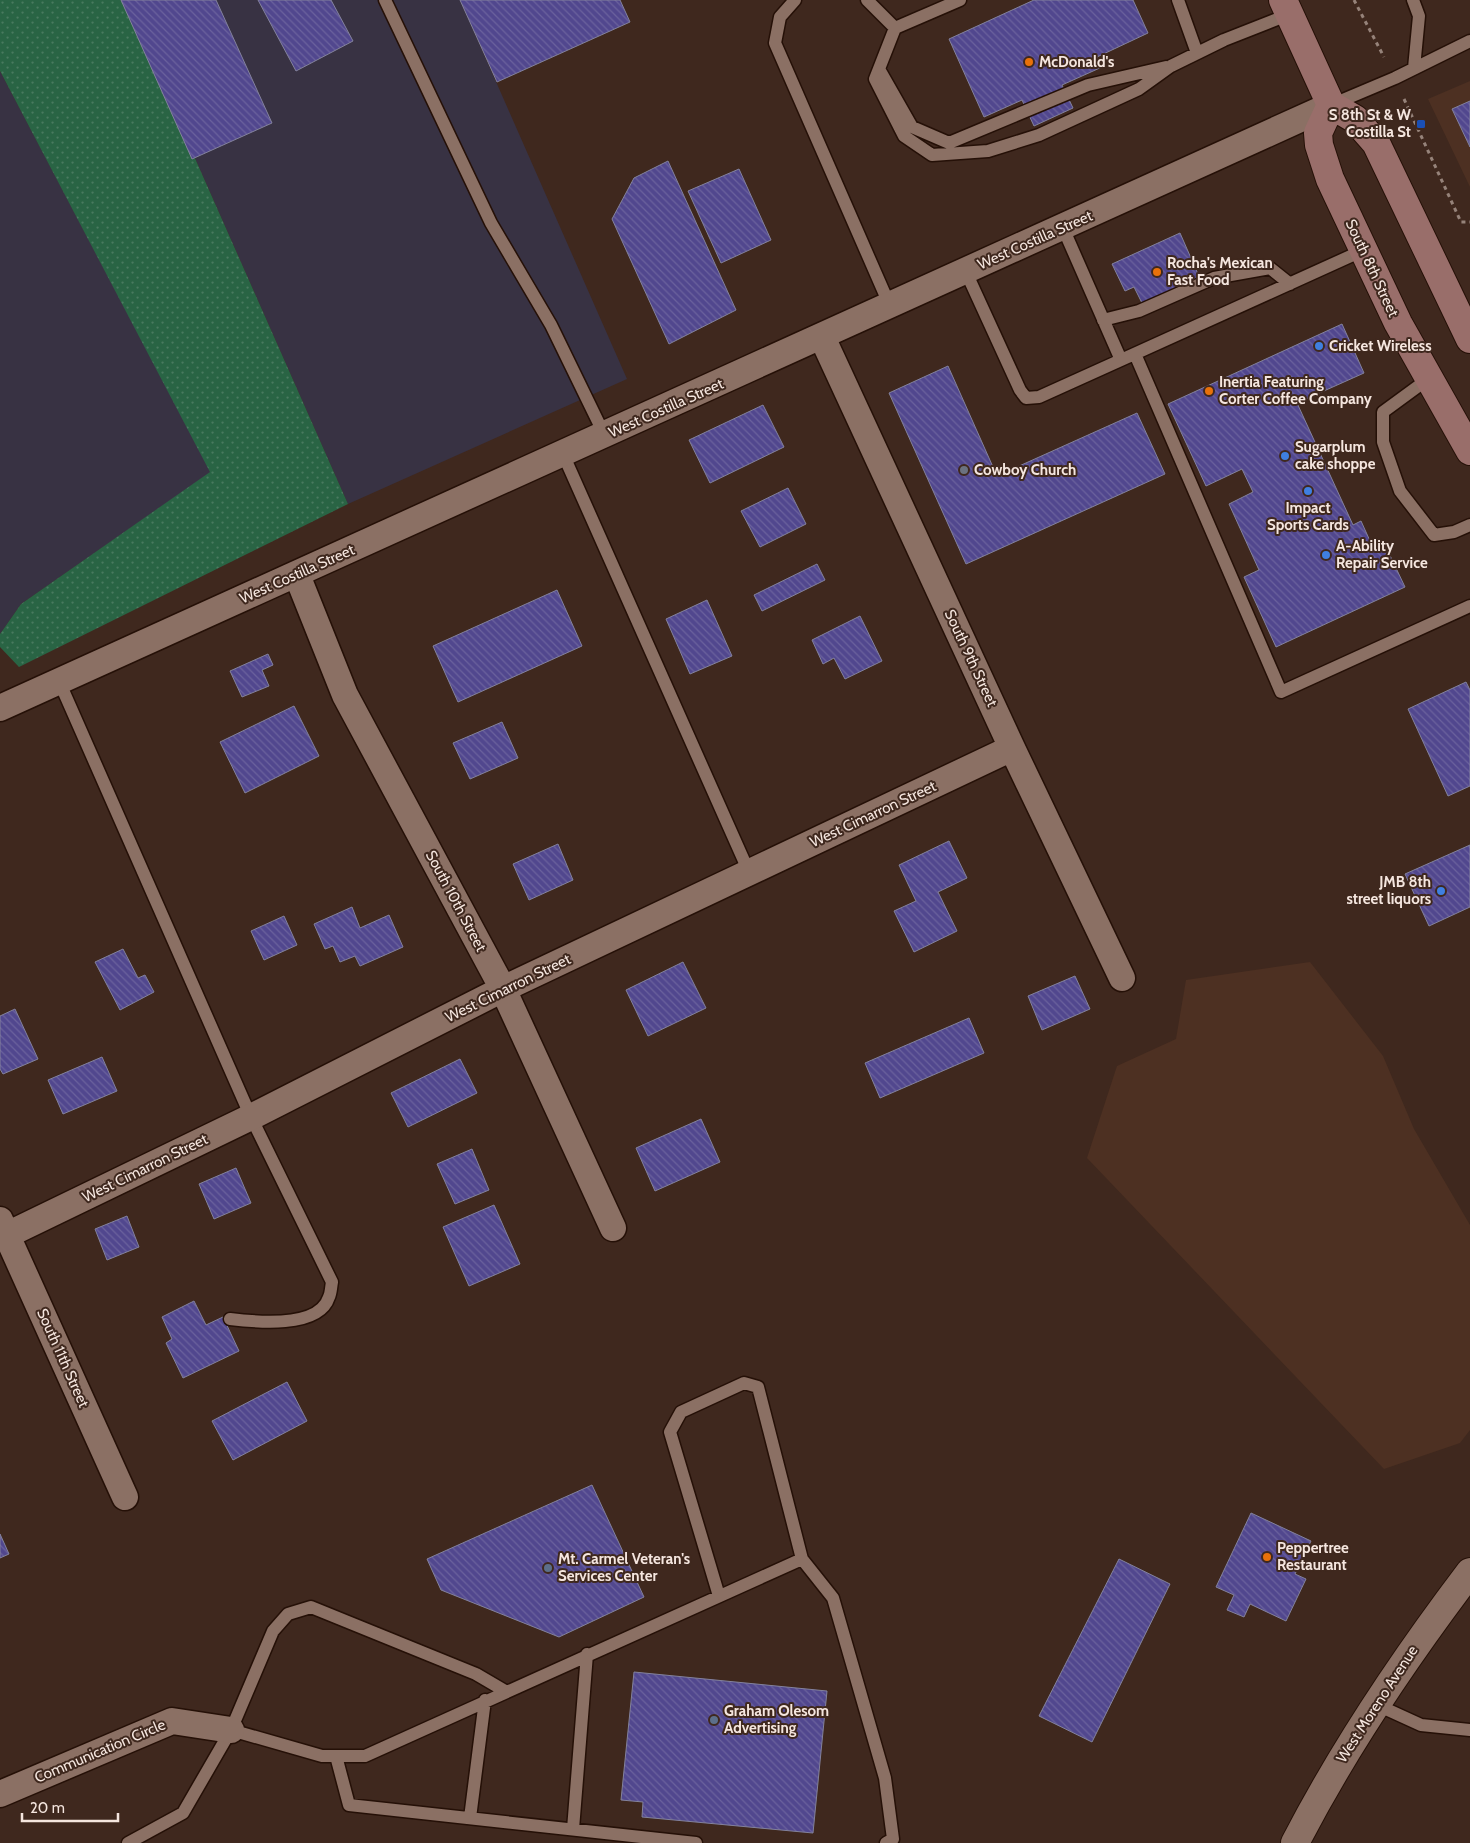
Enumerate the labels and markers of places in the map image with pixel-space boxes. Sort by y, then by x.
place label: McDonald's [1039,53,1114,71]
marker: McDonald's [1023,56,1035,68]
place label: S 8th St & W Costilla St [1329,106,1412,141]
marker: S 8th St & W Costilla St [1415,118,1427,130]
place label: Rocha's Mexican Fast Food [1167,254,1273,289]
marker: Rocha's Mexican Fast Food [1151,266,1163,278]
place label: Cricket Wireless [1329,337,1432,355]
marker: Cricket Wireless [1313,340,1325,352]
place label: Inertia Featuring Corter Coffee Company [1219,373,1373,408]
marker: Inertia Featuring Corter Coffee Company [1203,385,1215,397]
place label: Sugarplum cake shoppe [1295,438,1376,473]
marker: Sugarplum cake shoppe [1279,450,1291,462]
place label: Cowboy Church [974,461,1076,479]
marker: Cowboy Church [958,464,970,476]
marker: Impact Sports Cards [1302,485,1314,497]
place label: Impact Sports Cards [1267,499,1349,534]
place label: A-Ability Repair Service [1336,537,1428,572]
marker: A-Ability Repair Service [1320,549,1332,561]
place label: JMB 8th street liquors [1346,873,1431,908]
marker: JMB 8th street liquors [1435,885,1447,897]
place label: Peppertree Restaurant [1277,1539,1349,1574]
place label: Mt. Carmel Veteran's Services Center [558,1550,690,1585]
marker: Peppertree Restaurant [1261,1551,1273,1563]
marker: Mt. Carmel Veteran's Services Center [542,1562,554,1574]
place label: Graham Olesom Advertising [724,1702,829,1737]
marker: Graham Olesom Advertising [708,1714,720,1726]

